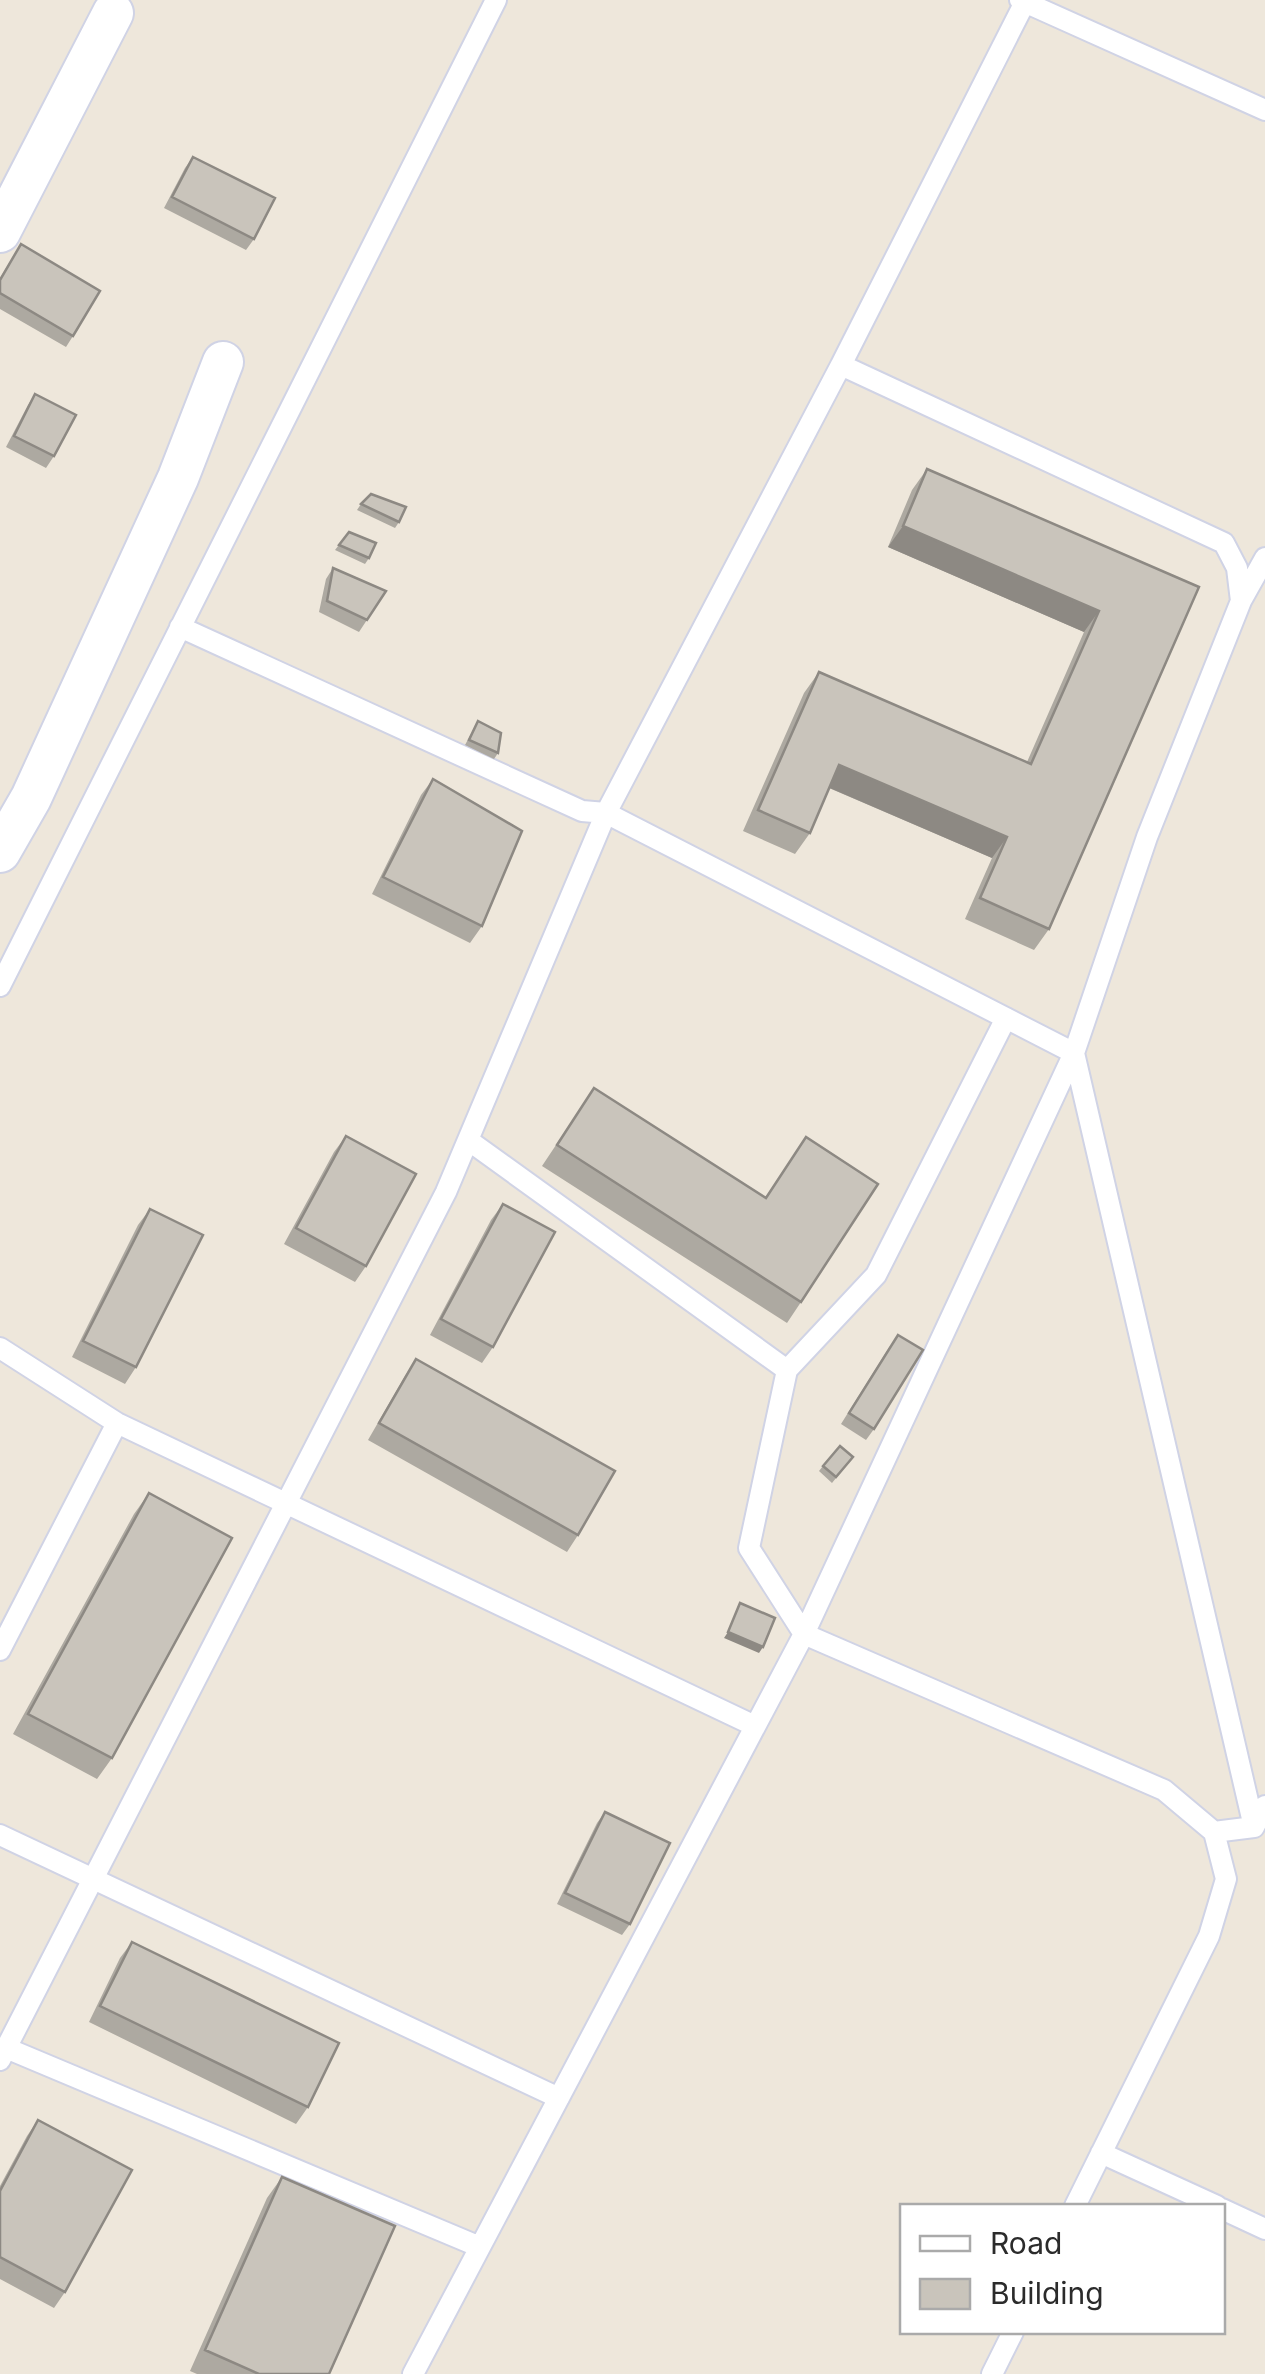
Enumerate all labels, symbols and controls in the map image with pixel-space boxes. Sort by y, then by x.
legend [900,2204,1225,2334]
text: Road [990,2225,1062,2261]
text: Building [990,2275,1104,2311]

